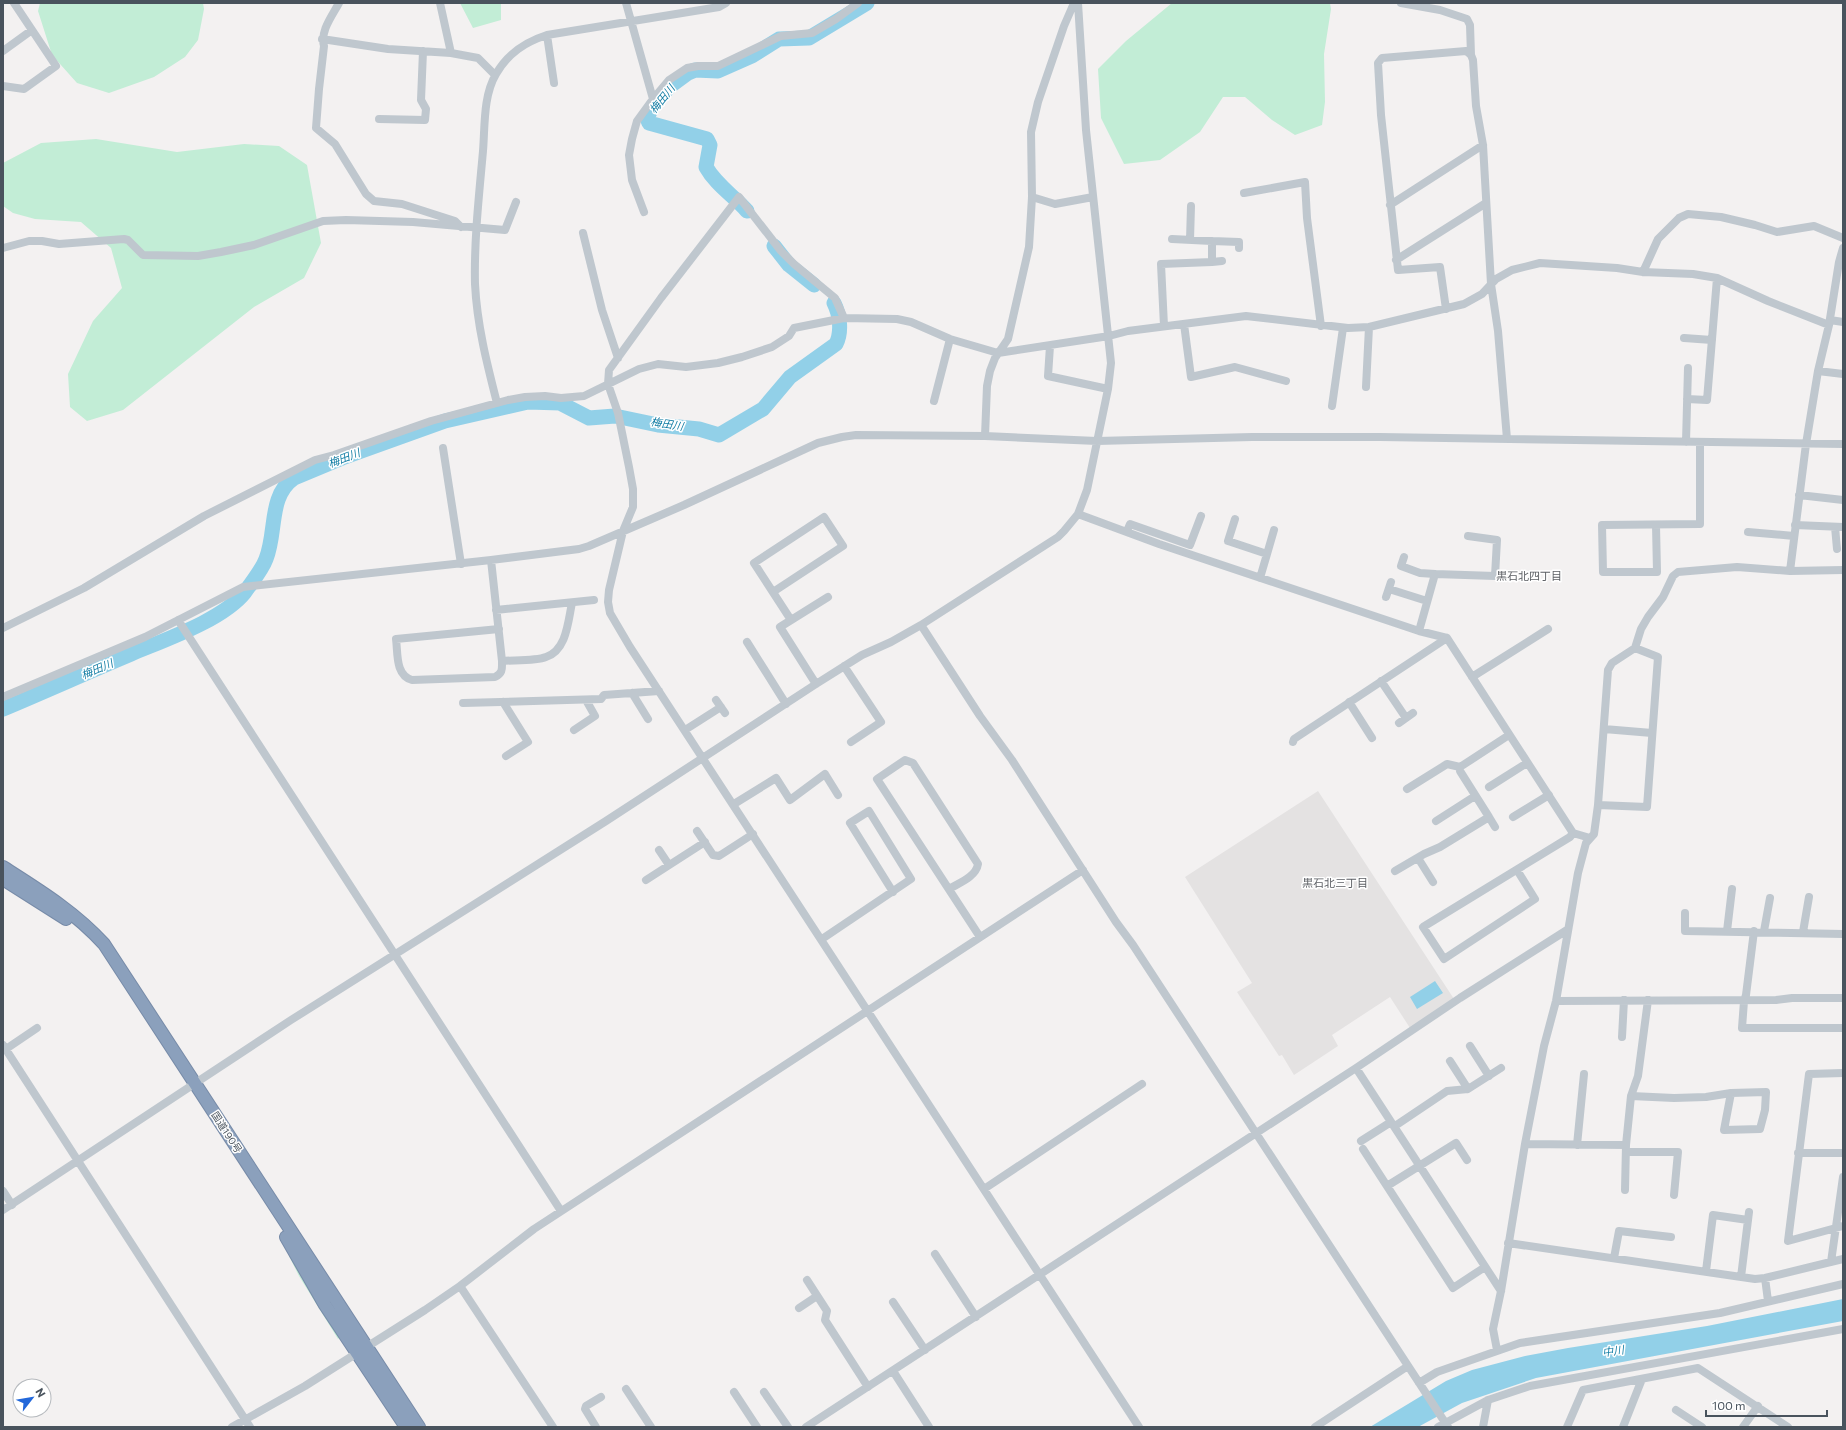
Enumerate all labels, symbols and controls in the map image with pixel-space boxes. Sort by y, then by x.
water label: 梅田川 [646,81,678,116]
water label: 梅田川 [650,415,685,433]
water label: 梅田川 [326,445,362,470]
district label: 黒石北四丁目 [1496,569,1562,582]
water label: 梅田川 [79,656,115,681]
district label: 黒石北三丁目 [1302,876,1368,889]
street label: 国道190号 [209,1109,245,1155]
water label: 中川 [1601,1342,1626,1358]
north arrow [12,1378,52,1418]
text: N [33,1386,49,1399]
scale bar [1706,1392,1827,1418]
text: 100 m [1712,1398,1746,1412]

